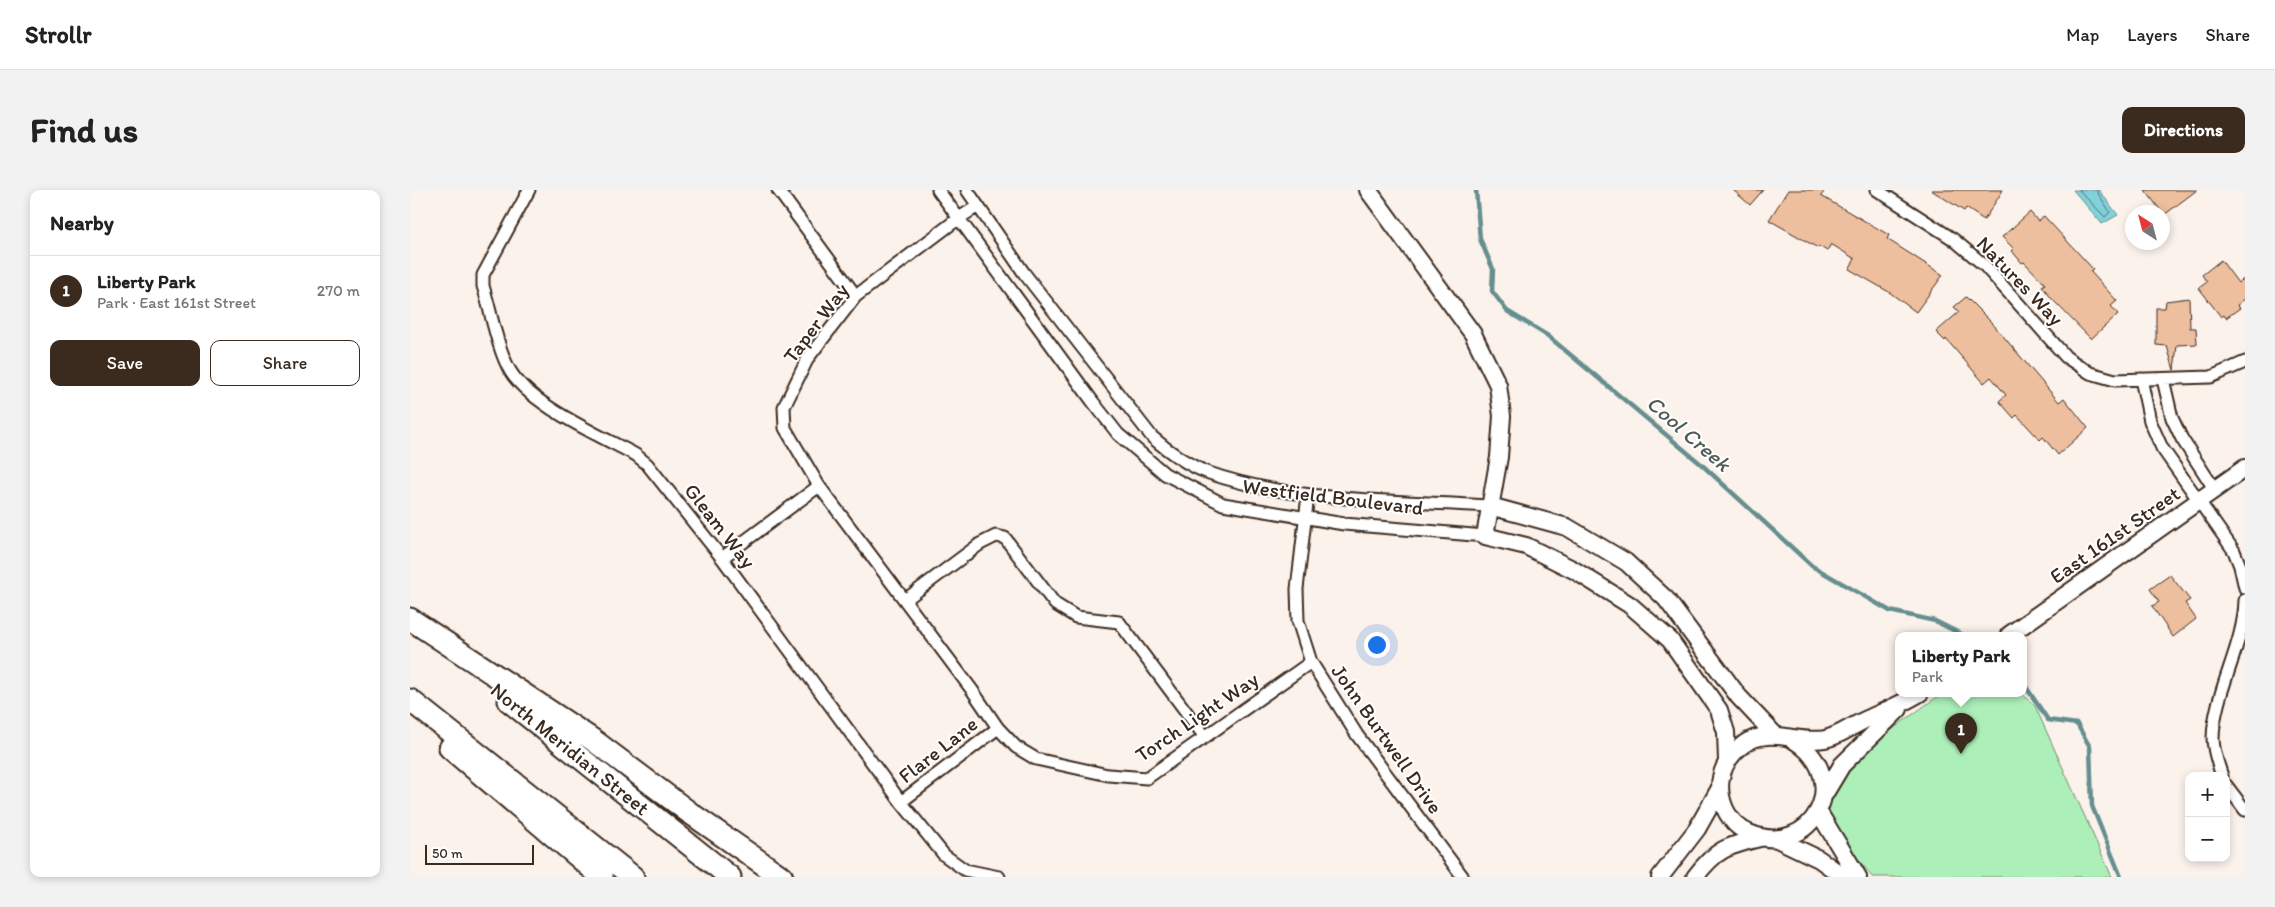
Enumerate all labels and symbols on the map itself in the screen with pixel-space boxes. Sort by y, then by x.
north arrow [2125,205,2170,250]
street label: Natures Way [1972,231,2069,331]
street label: Taper Way [778,278,854,367]
water label: Cool Creek [1641,390,1737,478]
street label: Westfield Boulevard [1241,473,1425,520]
street label: Gleam Way [679,478,761,573]
street label: East 161st Street [2045,480,2185,589]
your location [1364,632,1390,658]
street label: John Burtwell Drive [1326,659,1448,818]
street label: Torch Light Way [1130,666,1263,767]
street label: North Meridian Street [486,677,655,820]
street label: Flare Lane [893,711,982,788]
pin: 1 [1945,713,1977,754]
scale bar [425,842,534,865]

